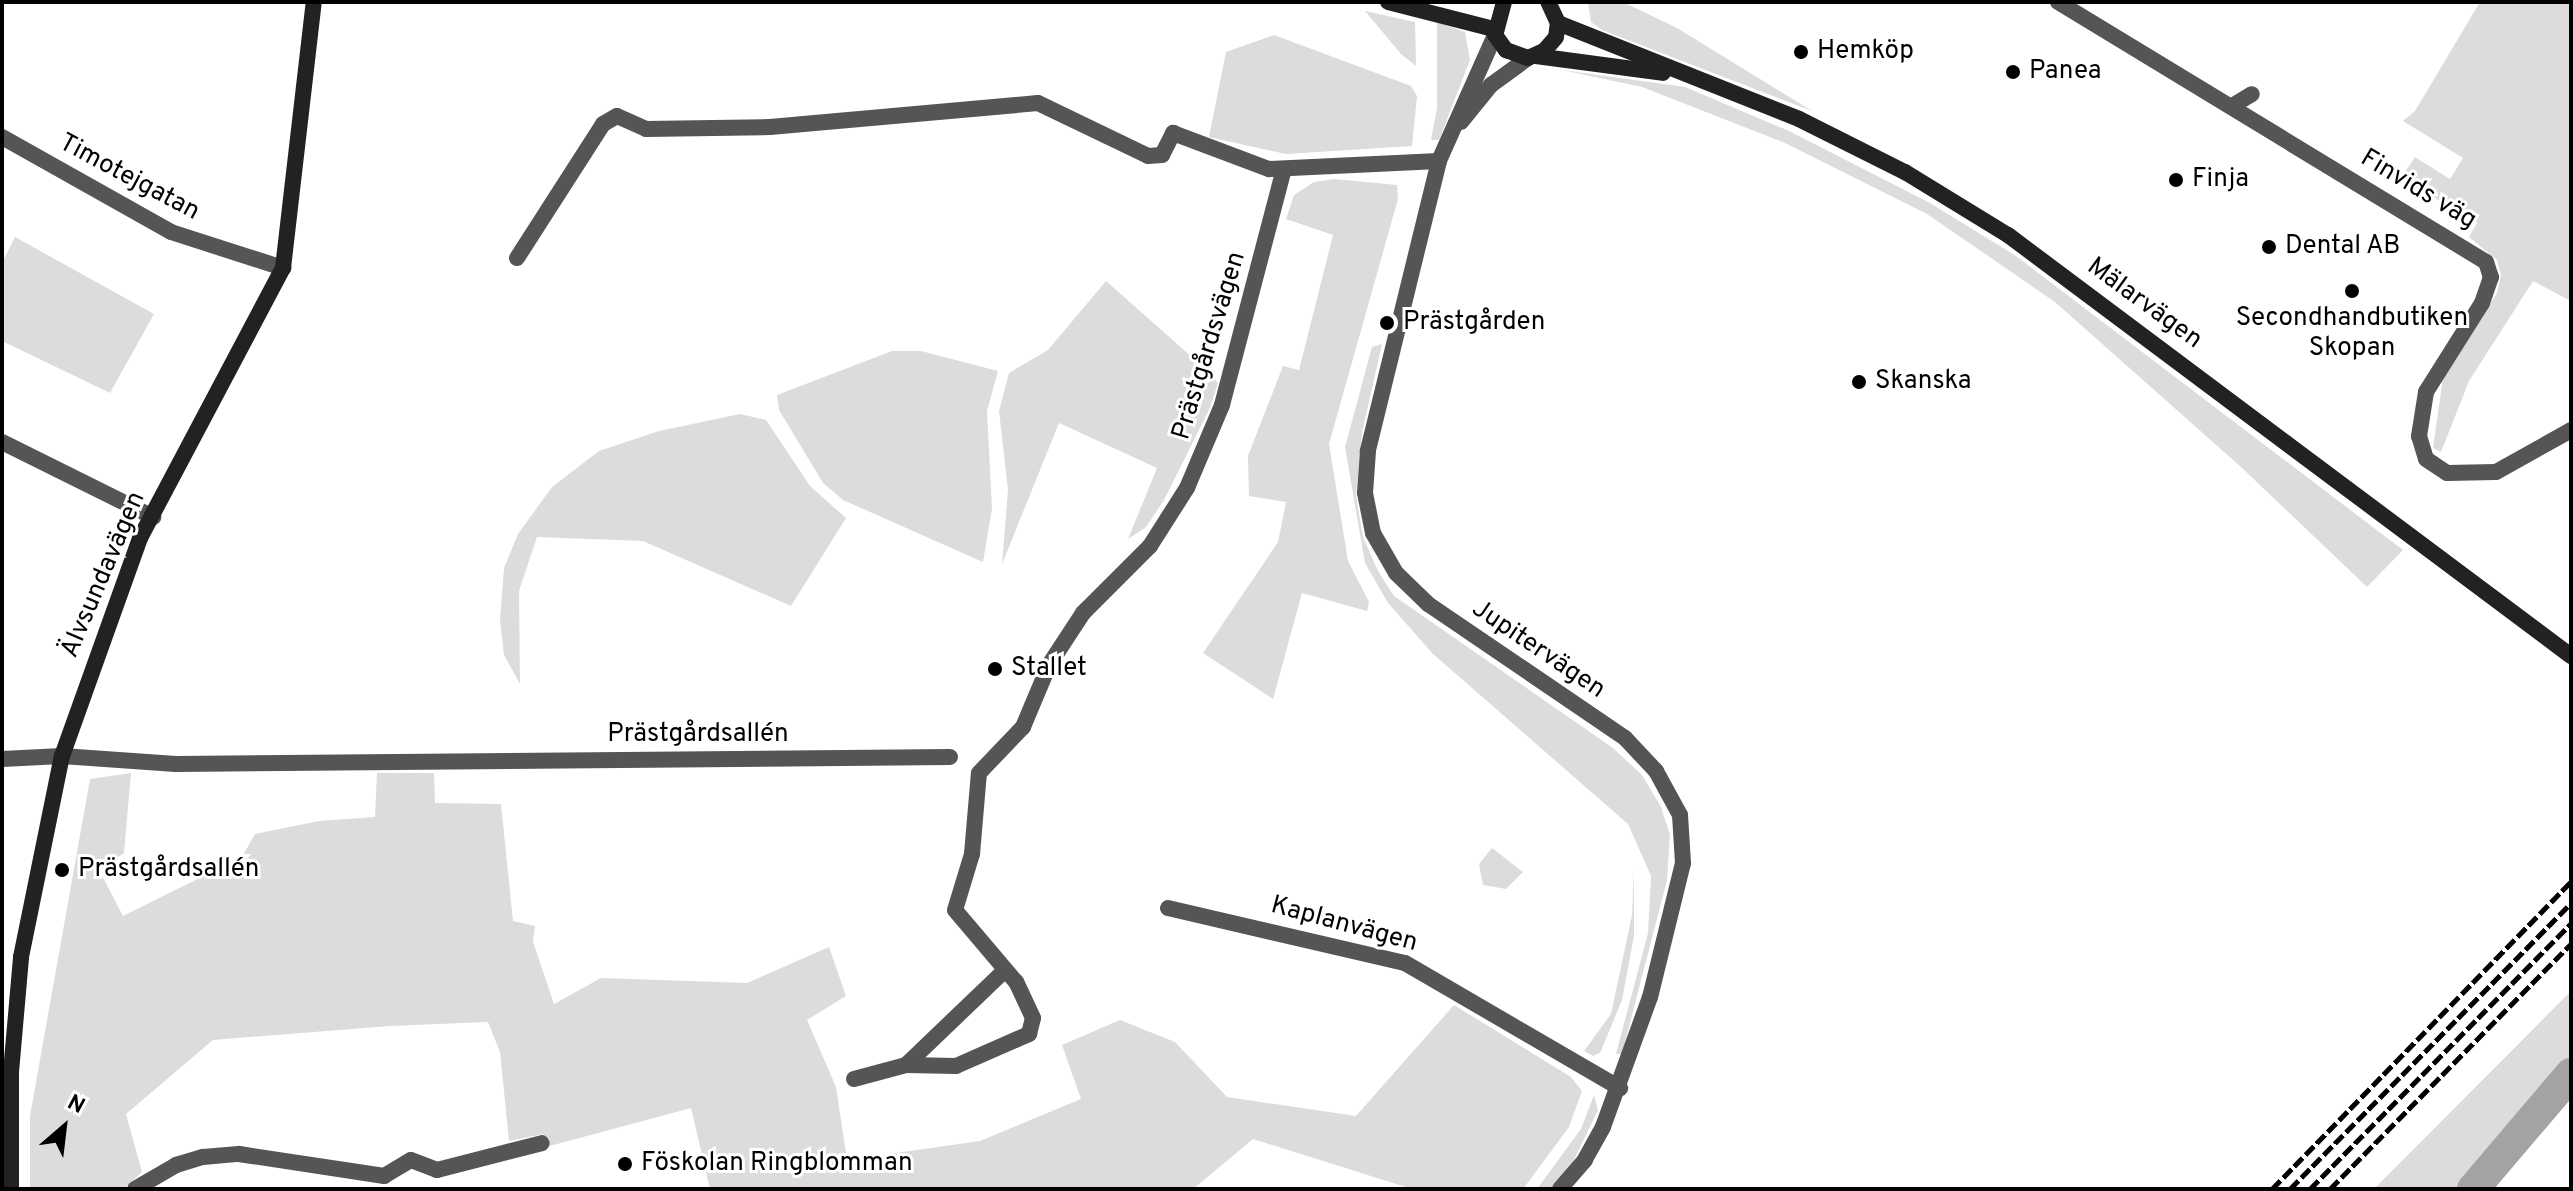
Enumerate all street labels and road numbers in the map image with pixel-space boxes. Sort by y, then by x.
street label: Timotejgatan [53,128,205,228]
street label: Finvids väg [2354,143,2482,237]
street label: Prästgårdsvägen [1167,248,1253,444]
street label: Mälarvägen [2080,252,2208,356]
street label: Älvsundavägen [55,487,153,663]
street label: Jupitervägen [1465,594,1611,706]
street label: Prästgårdsallén [607,719,789,751]
street label: Kaplanvägen [1267,890,1421,960]

